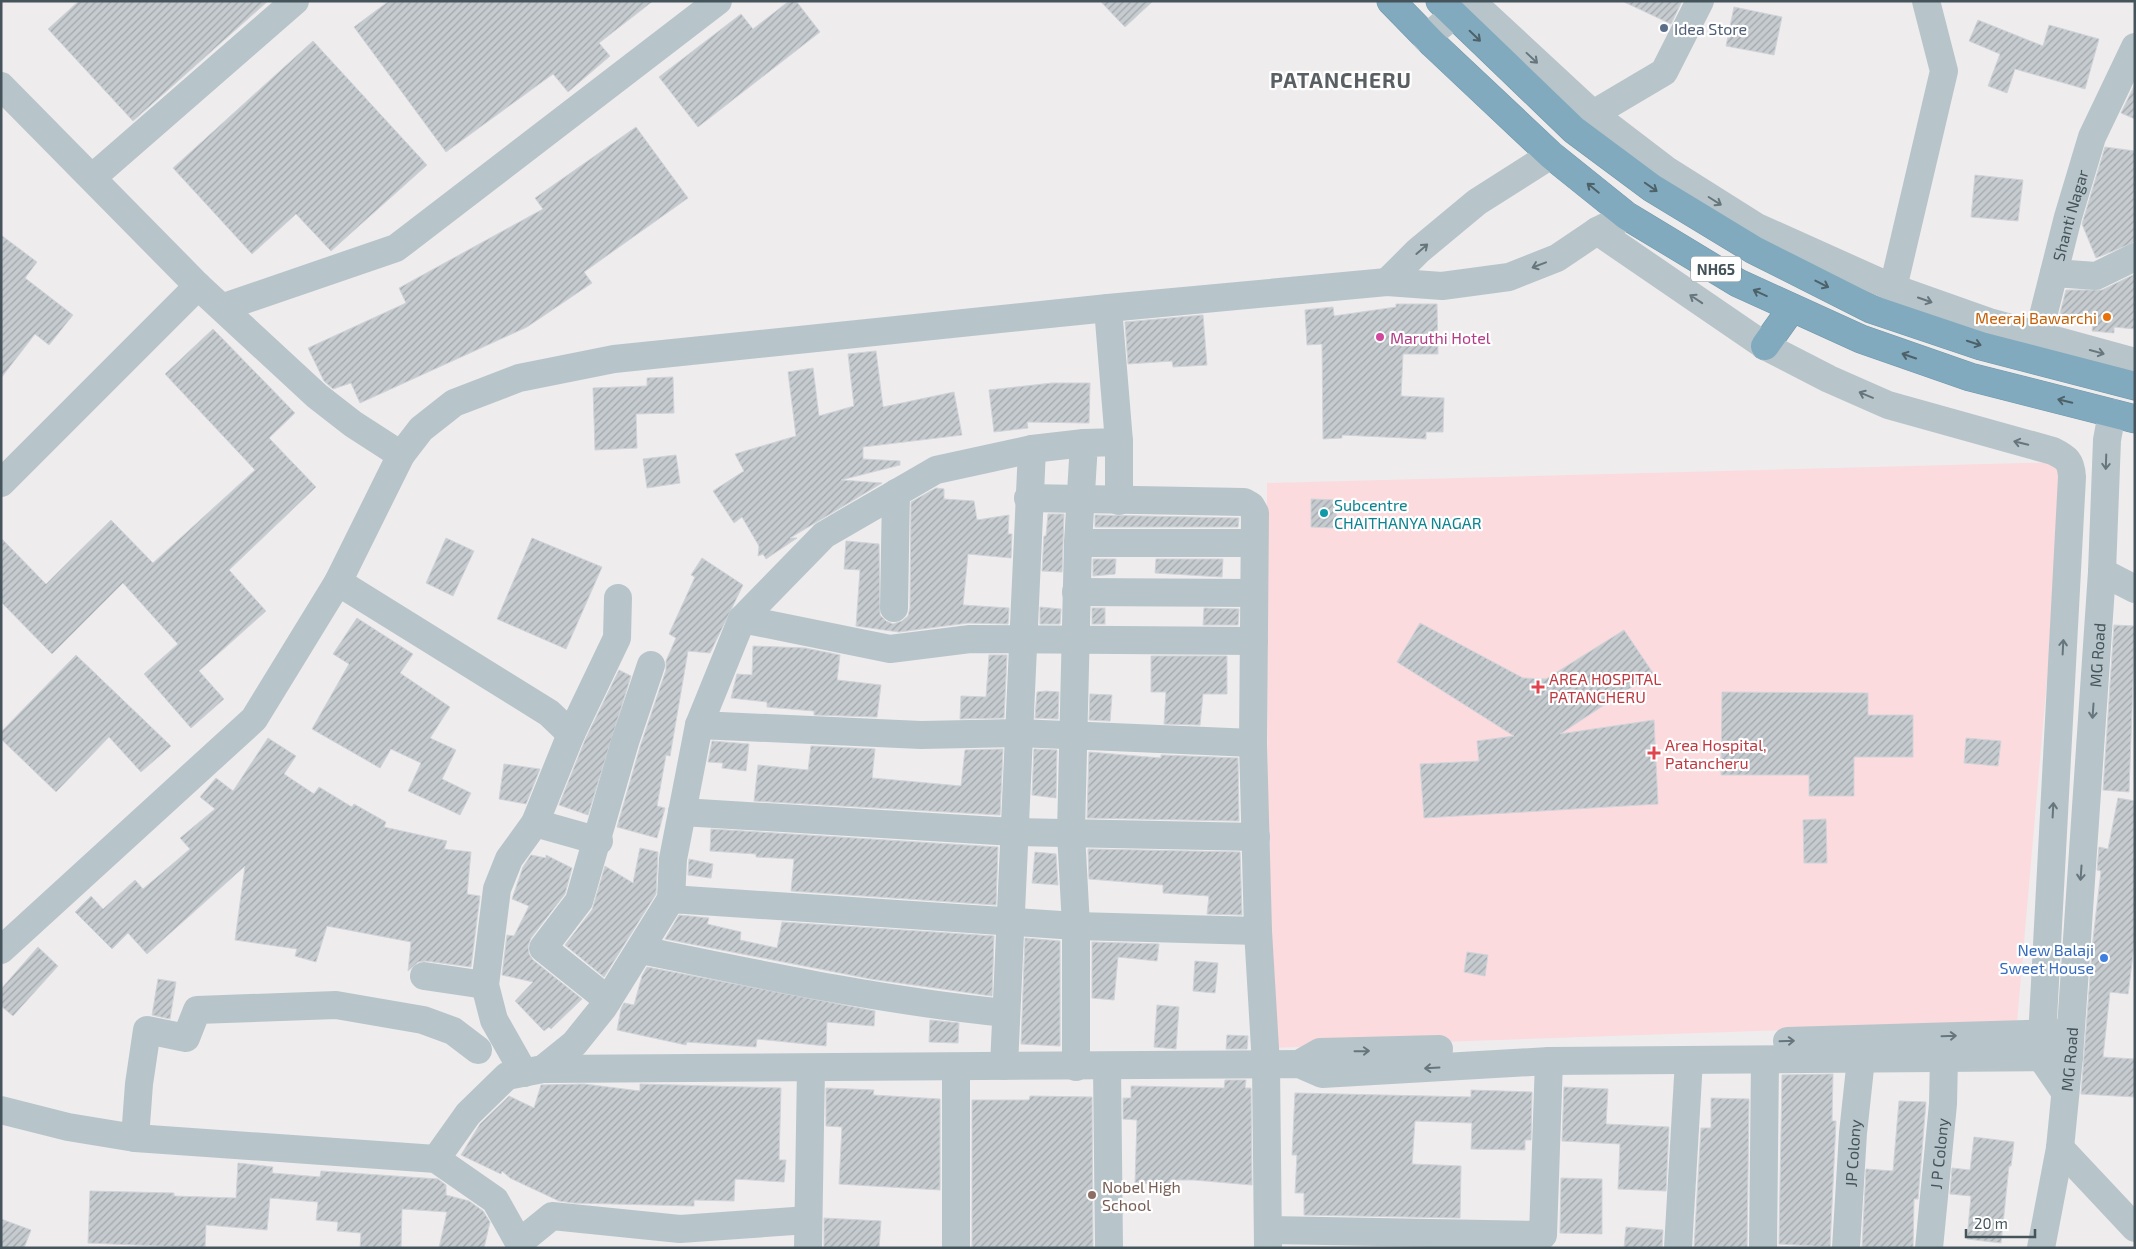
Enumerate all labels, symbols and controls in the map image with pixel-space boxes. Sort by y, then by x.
place label: Idea Store [1674,19,1747,38]
marker: Idea Store [1658,22,1670,34]
one-way arrow [1469,30,1481,42]
one-way arrow [1526,52,1539,64]
district label: PATANCHERU [1270,67,1412,92]
street label: Shanti Nagar [2048,166,2091,263]
one-way arrow [1644,182,1658,192]
one-way arrow [1586,183,1599,194]
one-way arrow [1708,196,1722,206]
one-way arrow [1415,243,1428,254]
road number: NH65 [1691,256,1741,282]
one-way arrow [1532,261,1548,270]
one-way arrow [1815,280,1830,290]
one-way arrow [1753,288,1768,297]
one-way arrow [1689,294,1703,304]
one-way arrow [1917,296,1932,305]
place label: Meeraj Bawarchi [1975,308,2097,328]
marker: Meeraj Bawarchi [2101,311,2113,323]
place label: Maruthi Hotel [1390,328,1491,347]
marker: Maruthi Hotel [1374,331,1386,343]
one-way arrow [1965,339,1981,348]
one-way arrow [2089,348,2105,358]
one-way arrow [1902,351,1918,360]
one-way arrow [1859,390,1874,400]
one-way arrow [2058,396,2074,405]
one-way arrow [2014,438,2030,447]
one-way arrow [2102,453,2111,469]
place label: Subcentre CHAITHANYA NAGAR [1334,495,1482,532]
marker: Subcentre CHAITHANYA NAGAR [1318,507,1330,519]
street label: MG Road [2085,622,2108,688]
one-way arrow [2058,640,2067,656]
place label: AREA HOSPITAL PATANCHERU [1549,669,1661,706]
marker: AREA HOSPITAL PATANCHERU [1531,680,1545,694]
one-way arrow [2088,703,2097,719]
place label: Area Hospital, Patancheru [1665,735,1767,772]
marker: Area Hospital, Patancheru [1647,746,1661,760]
one-way arrow [2049,802,2058,818]
one-way arrow [2077,865,2086,881]
place label: New Balaji Sweet House [2000,940,2094,977]
marker: New Balaji Sweet House [2098,952,2110,964]
street label: MG Road [2056,1026,2081,1092]
one-way arrow [1941,1031,1957,1041]
one-way arrow [1778,1036,1795,1046]
one-way arrow [1354,1046,1370,1056]
one-way arrow [1424,1063,1440,1072]
street label: J P Colony [1925,1116,1951,1190]
street label: JP Colony [1840,1118,1864,1188]
place label: Nobel High School [1102,1177,1181,1214]
marker: Nobel High School [1086,1189,1098,1201]
scale bar [1966,1206,2035,1238]
text: 20 m [1974,1214,2008,1232]

